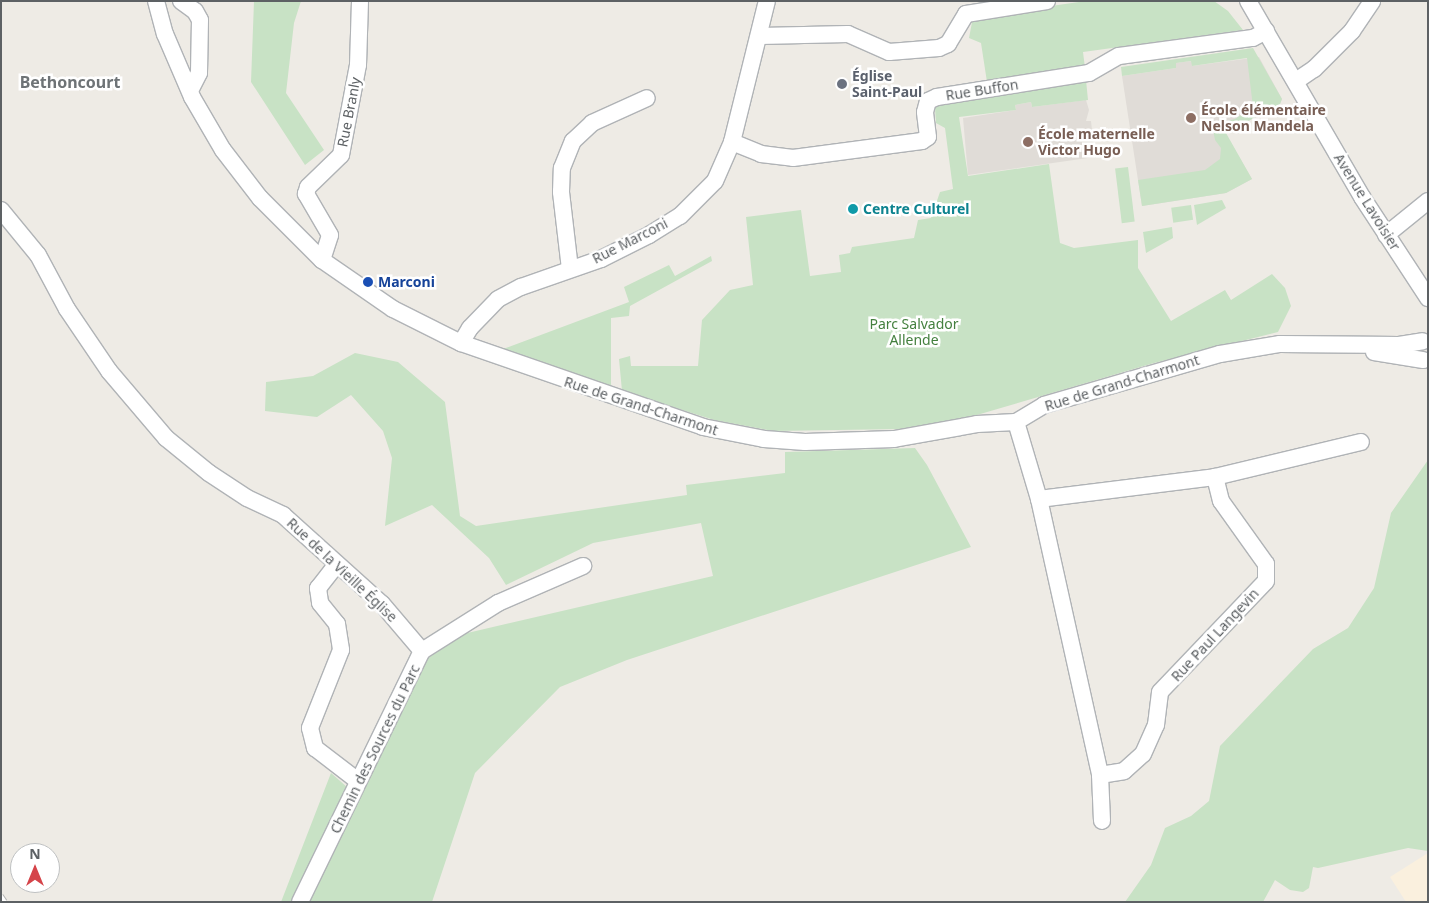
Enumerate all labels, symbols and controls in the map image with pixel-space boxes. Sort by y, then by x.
place label: Église Saint-Paul [852,68,922,100]
district label: Bethoncourt [20,72,120,92]
street label: Rue Branly [334,76,364,148]
street label: Rue Buffon [944,76,1020,104]
marker: Église Saint-Paul [836,78,848,90]
place label: École élémentaire Nelson Mandela [1201,102,1326,134]
marker: École élémentaire Nelson Mandela [1185,112,1197,124]
place label: École maternelle Victor Hugo [1038,126,1155,158]
marker: École maternelle Victor Hugo [1022,136,1034,148]
street label: Avenue Lavoisier [1330,150,1404,254]
place label: Centre Culturel [863,201,969,217]
marker: Centre Culturel [847,203,859,215]
street label: Rue Marconi [589,215,671,267]
place label: Marconi [378,274,435,290]
marker: Marconi [362,276,374,288]
park label: Parc Salvador Allende [869,316,959,348]
street label: Rue de Grand-Charmont [1043,351,1201,415]
street label: Rue de Grand-Charmont [562,373,720,439]
street label: Rue de la Vieille Église [283,515,401,625]
street label: Rue Paul Langevin [1168,585,1262,685]
street label: Chemin des Sources du Parc [327,662,423,836]
north arrow [10,843,60,893]
text: N [29,844,41,863]

